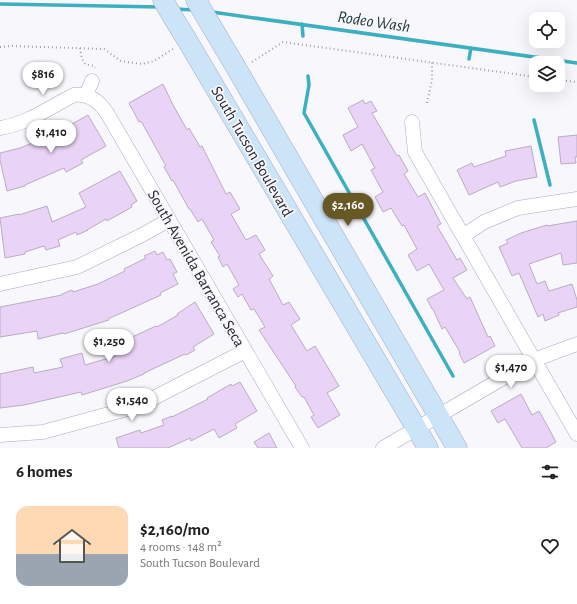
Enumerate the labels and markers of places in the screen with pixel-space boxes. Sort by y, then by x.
pin: $816 [19,62,67,96]
pin: $1,410 [18,120,84,154]
pin: $2,160 [315,193,381,227]
pin: $1,250 [76,329,142,363]
pin: $1,470 [478,355,544,389]
pin: $1,540 [99,388,165,422]

